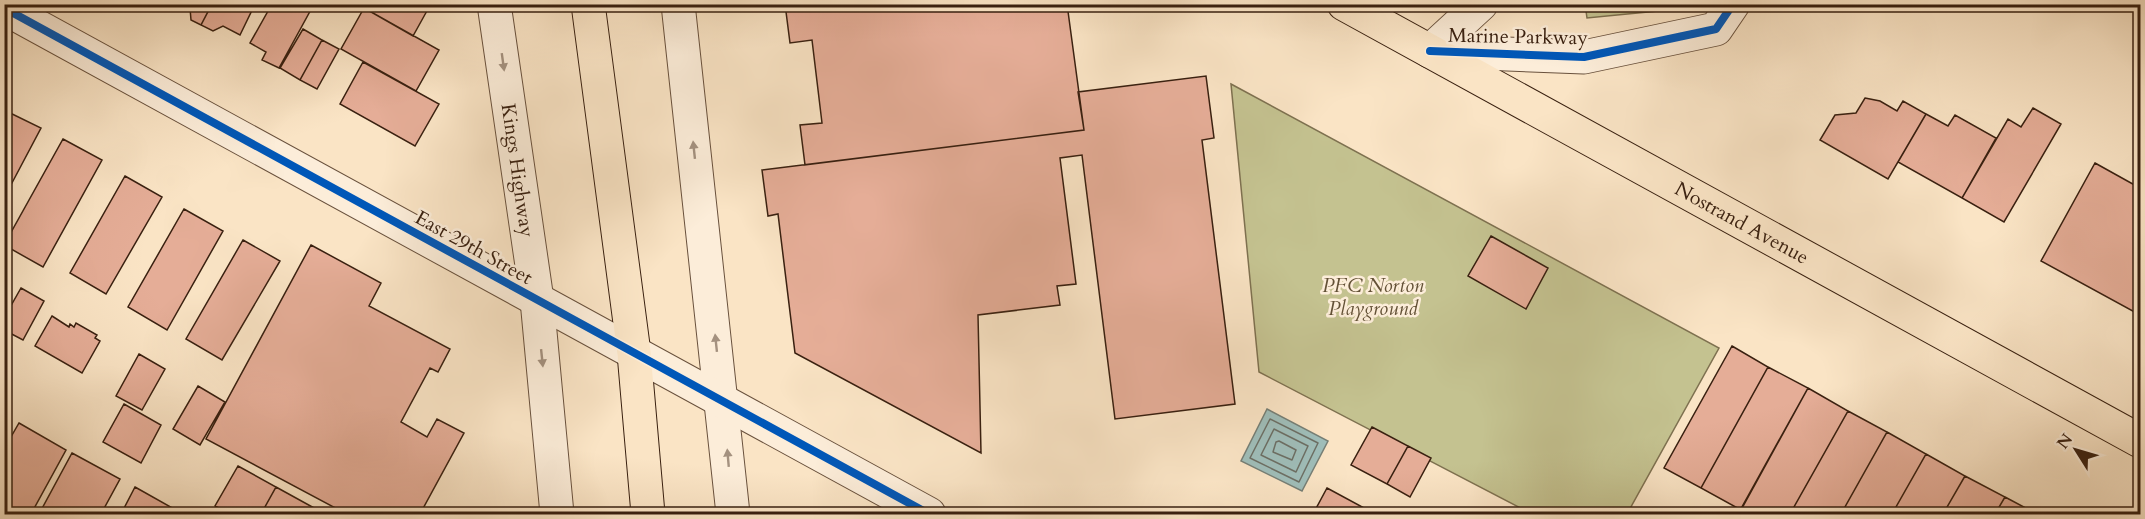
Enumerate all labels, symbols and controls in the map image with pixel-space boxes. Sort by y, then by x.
street label: Marine Parkway [1448,22,1589,51]
one-way arrow [498,53,507,72]
street label: Kings Highway [495,102,541,239]
one-way arrow [689,140,699,159]
street label: Nostrand Avenue [1670,175,1814,271]
street label: East 29th Street [410,204,538,291]
park label: PFC Norton Playground [1322,272,1424,322]
one-way arrow [711,334,721,353]
one-way arrow [537,348,547,367]
north arrow [2046,420,2106,480]
text: N [2052,429,2078,454]
one-way arrow [723,448,733,467]

